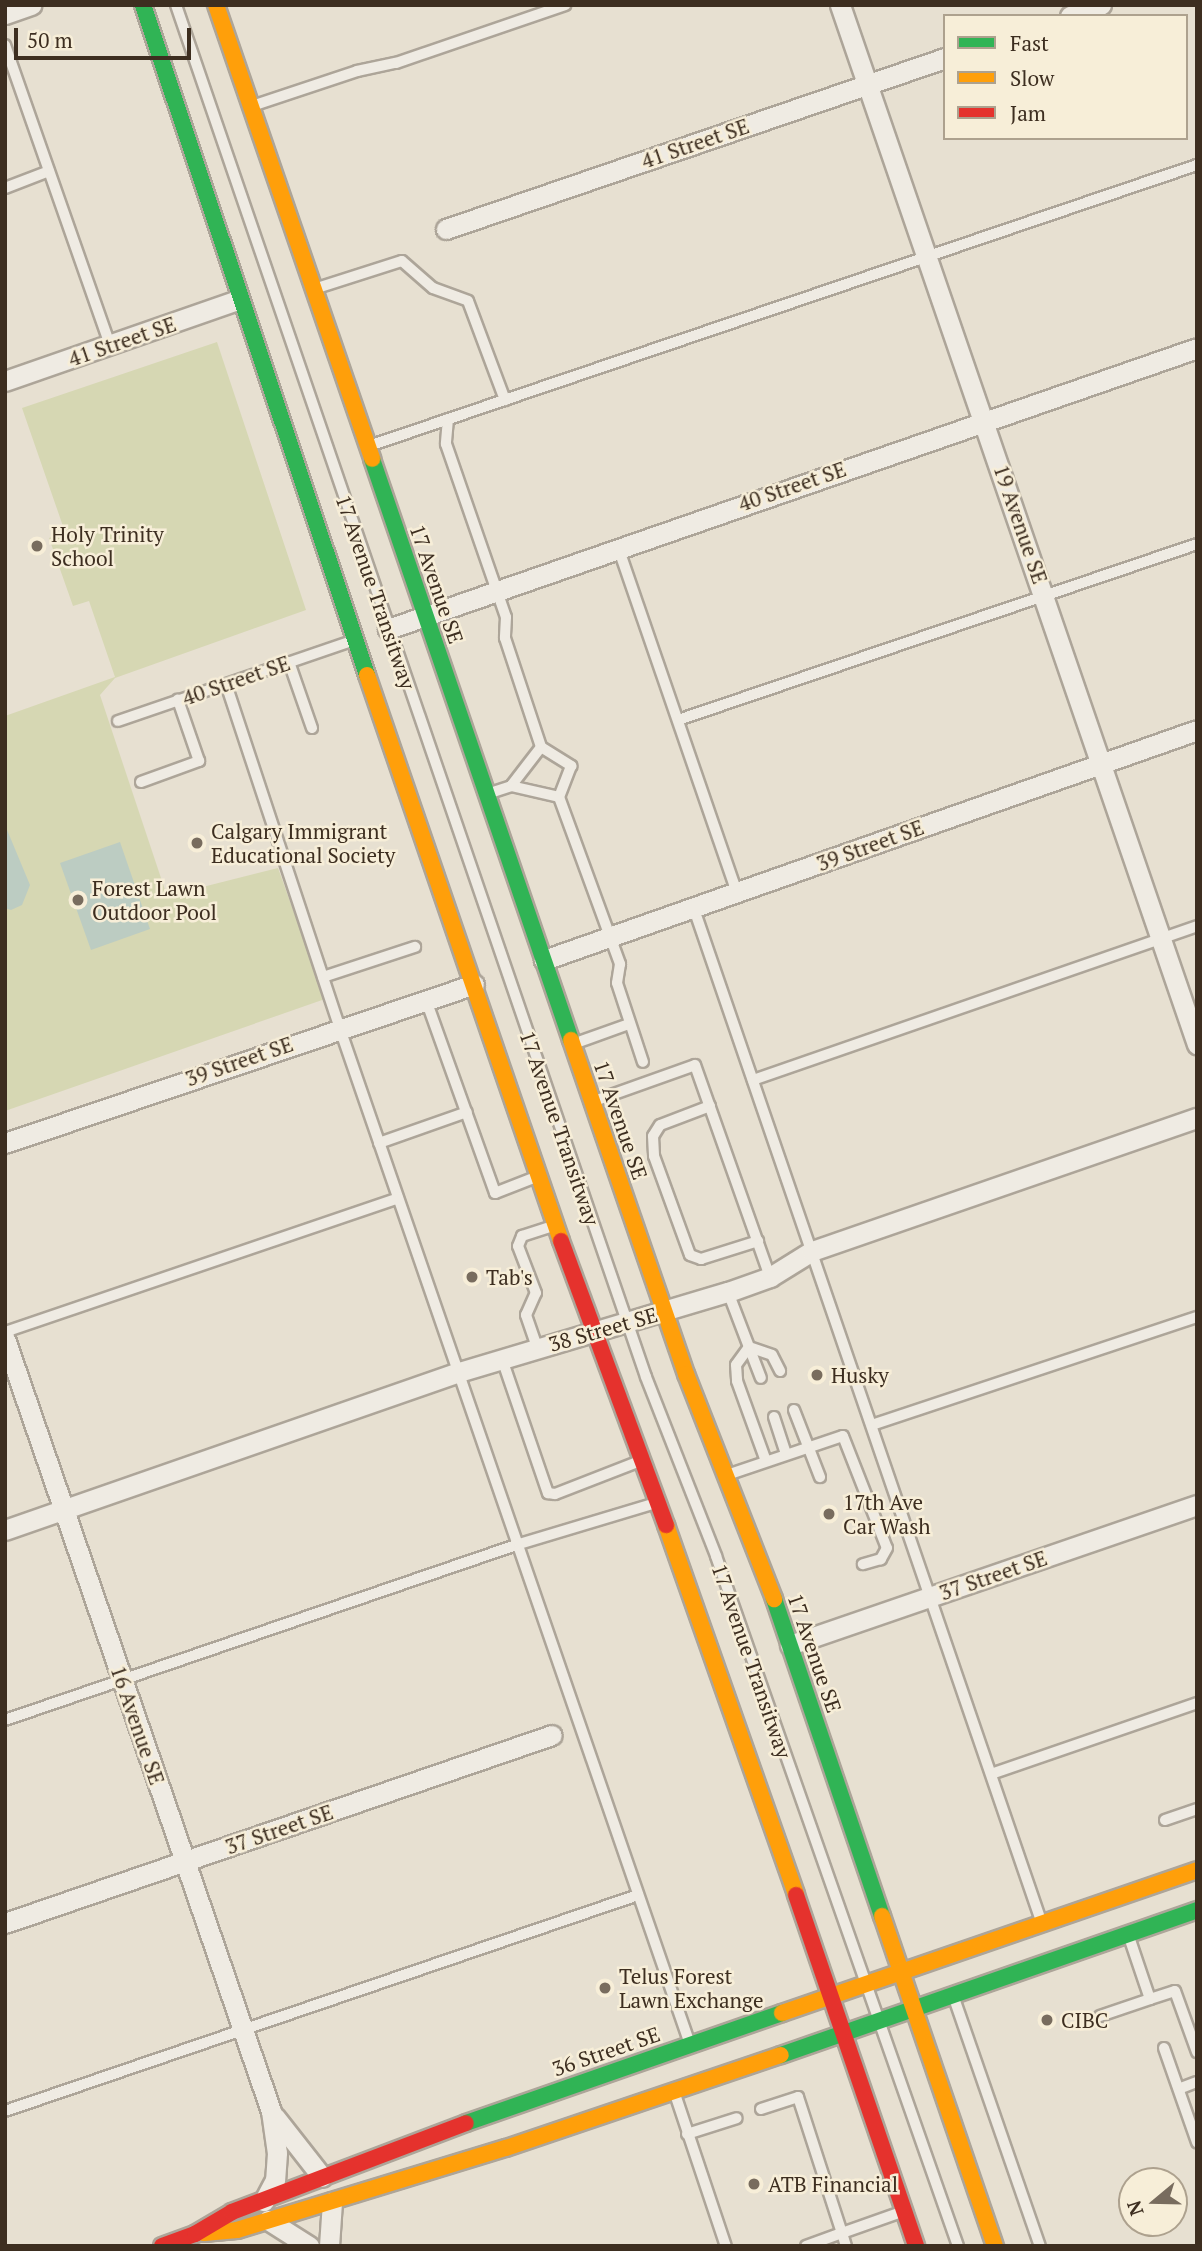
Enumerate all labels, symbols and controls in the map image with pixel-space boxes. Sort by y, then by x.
scale bar [18,14,194,58]
legend [943,14,1188,140]
text: 50 m [27,26,73,54]
text: Fast [1010,29,1049,57]
text: Slow [1010,64,1054,92]
text: Jam [1010,99,1046,127]
street label: 41 Street SE [638,113,752,173]
street label: 41 Street SE [65,311,179,371]
street label: 40 Street SE [735,456,849,516]
street label: 19 Avenue SE [989,461,1053,587]
street label: 17 Avenue Transitway [331,491,421,693]
place label: Holy Trinity School [51,521,164,571]
street label: 17 Avenue SE [405,521,469,647]
marker: Holy Trinity School [29,538,45,554]
street label: 40 Street SE [179,650,293,710]
street label: 39 Street SE [813,814,927,876]
place label: Calgary Immigrant Educational Society [211,818,395,868]
marker: Calgary Immigrant Educational Society [189,835,205,851]
place label: Forest Lawn Outdoor Pool [92,875,217,925]
marker: Forest Lawn Outdoor Pool [70,892,86,908]
street label: 17 Avenue Transitway [515,1027,605,1229]
street label: 39 Street SE [182,1031,296,1091]
street label: 17 Avenue SE [589,1057,653,1183]
place label: Tab's [486,1264,533,1290]
marker: Tab's [464,1269,480,1285]
street label: 38 Street SE [546,1301,660,1357]
place label: Husky [831,1362,889,1388]
marker: Husky [809,1367,825,1383]
place label: 17th Ave Car Wash [843,1489,931,1539]
marker: 17th Ave Car Wash [821,1506,837,1522]
street label: 37 Street SE [936,1545,1050,1605]
street label: 17 Avenue Transitway [707,1560,797,1762]
street label: 17 Avenue SE [783,1590,847,1716]
street label: 16 Avenue SE [106,1662,170,1788]
street label: 37 Street SE [222,1799,336,1859]
place label: Telus Forest Lawn Exchange [619,1963,764,2013]
marker: Telus Forest Lawn Exchange [597,1980,613,1996]
place label: CIBC [1061,2007,1108,2033]
marker: CIBC [1039,2012,1055,2028]
street label: 36 Street SE [549,2021,663,2081]
north arrow [1118,2167,1188,2237]
place label: ATB Financial [768,2171,898,2197]
marker: ATB Financial [746,2176,762,2192]
text: N [1120,2197,1149,2219]

